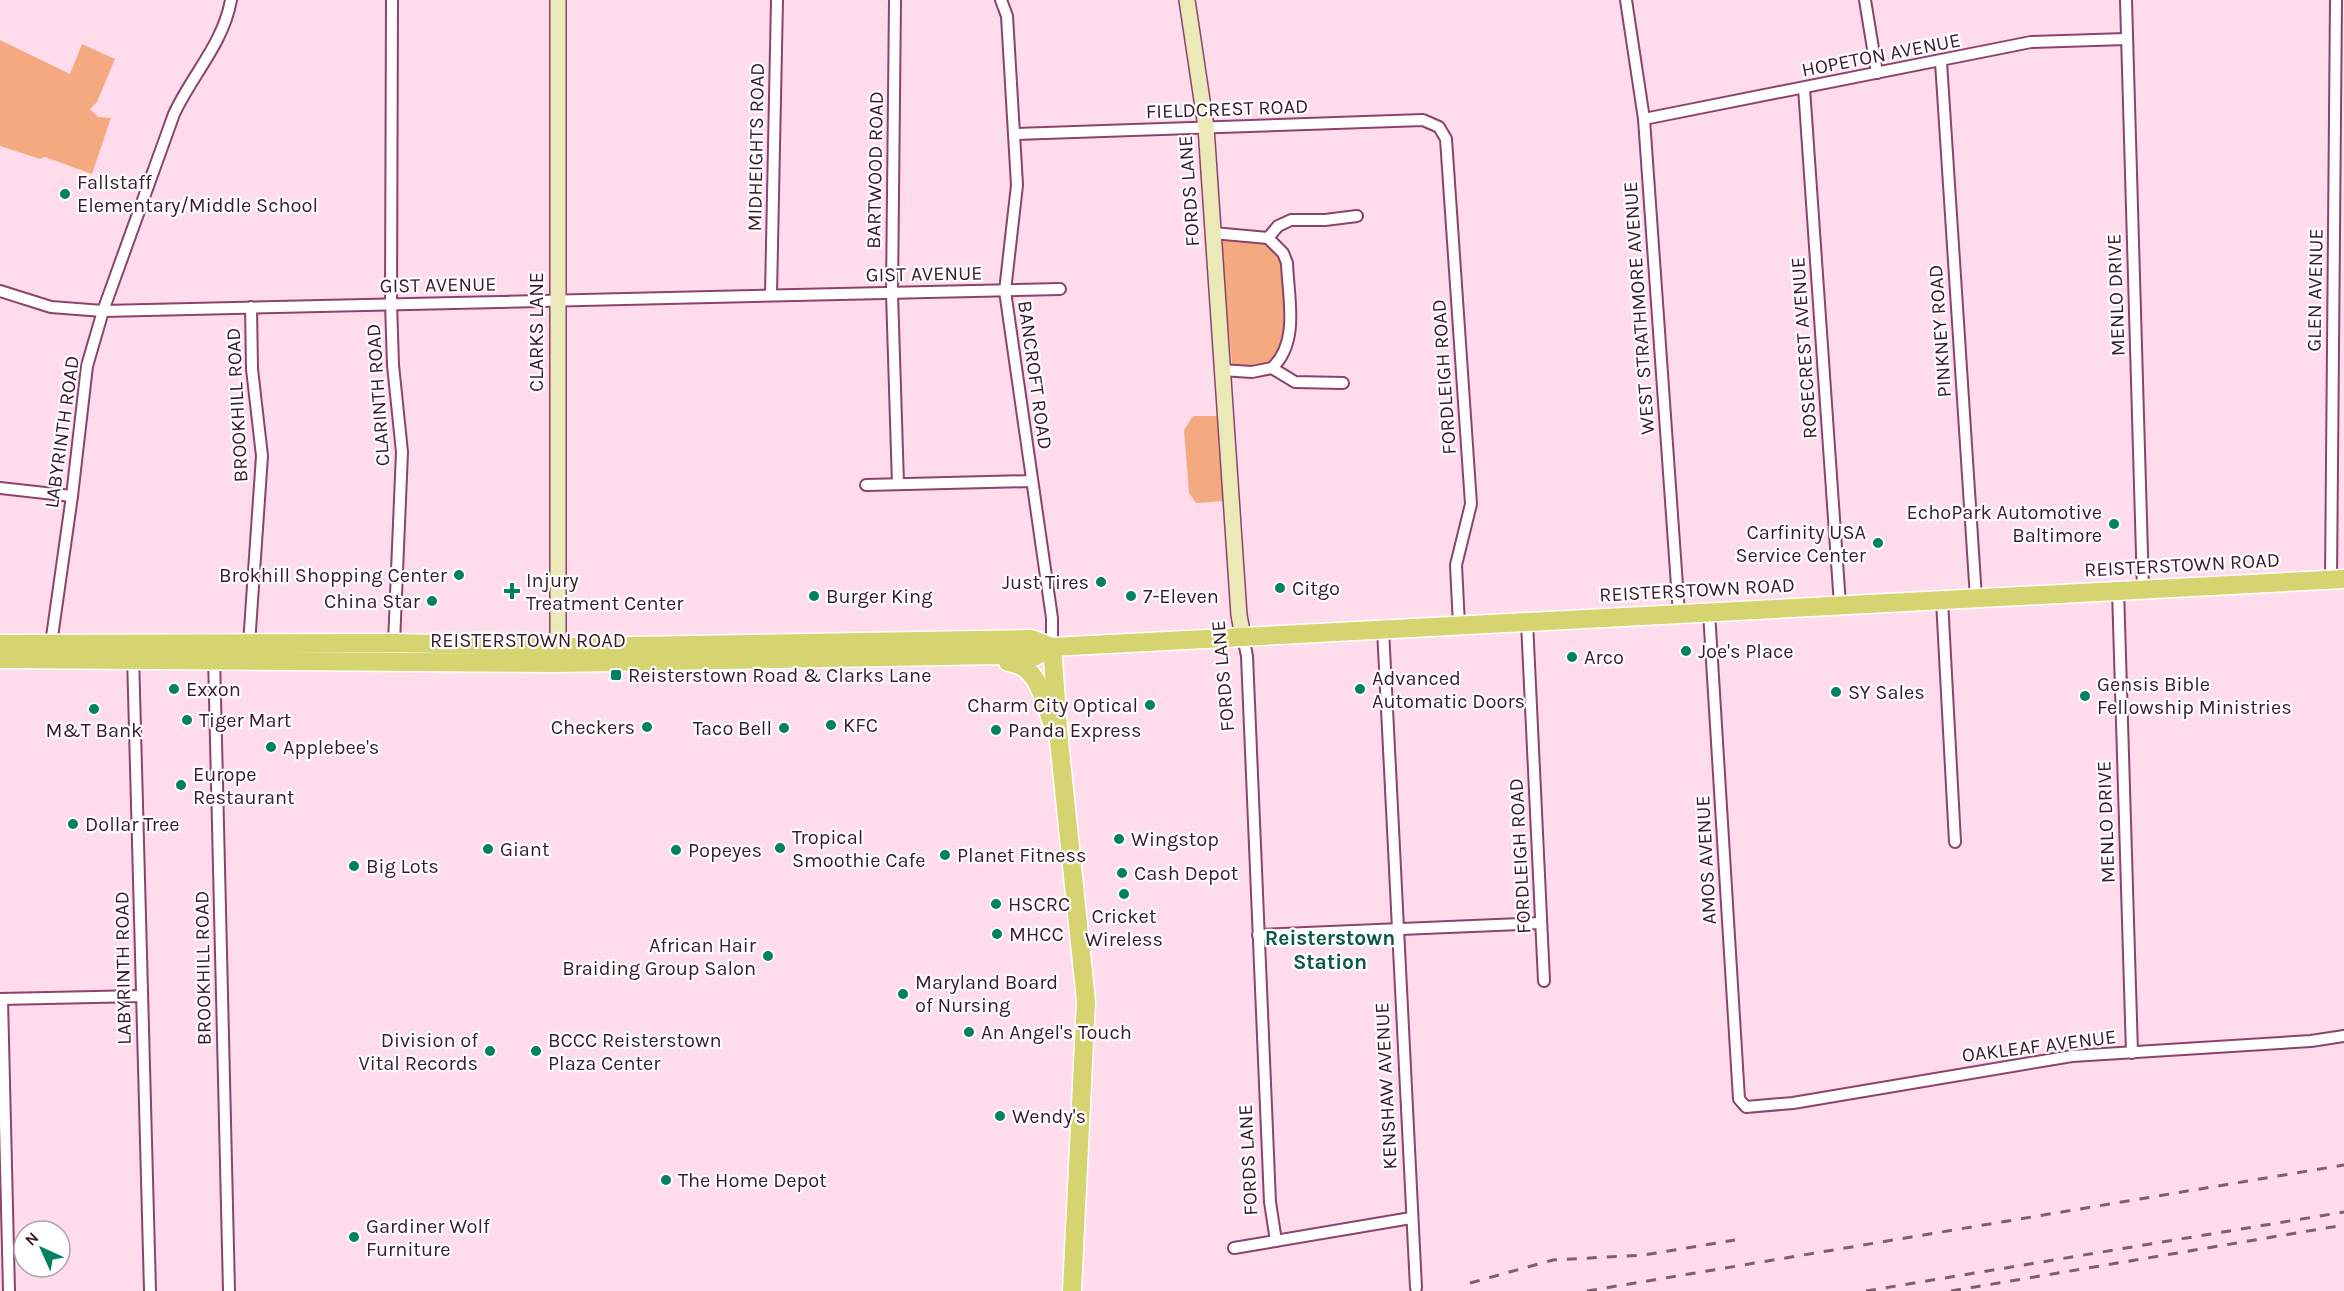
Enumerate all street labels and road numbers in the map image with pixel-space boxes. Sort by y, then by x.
street label: HOPETON AVENUE [1800,28,1962,82]
street label: MIDHEIGHTS ROAD [743,62,769,232]
street label: BARTWOOD ROAD [862,91,888,249]
street label: FIELDCREST ROAD [1145,95,1309,123]
street label: FORDS LANE [1174,135,1204,247]
street label: WEST STRATHMORE AVENUE [1619,181,1659,435]
street label: GLEN AVENUE [2302,228,2328,352]
street label: MENLO DRIVE [2102,233,2130,357]
street label: ROSECREST AVENUE [1786,256,1822,440]
street label: GIST AVENUE [865,261,983,287]
street label: PINKNEY ROAD [1924,264,1956,398]
street label: GIST AVENUE [379,272,497,298]
street label: CLARKS LANE [525,272,548,392]
street label: FORDLEIGH ROAD [1427,298,1461,456]
street label: BANCROFT ROAD [1013,299,1057,451]
street label: CLARINTH ROAD [362,323,394,467]
street label: BROOKHILL ROAD [221,327,253,483]
street label: LABYRINTH ROAD [40,354,84,510]
street label: REISTERSTOWN ROAD [2084,548,2280,582]
street label: REISTERSTOWN ROAD [1599,573,1795,607]
street label: FORDS LANE [1207,619,1239,733]
street label: REISTERSTOWN ROAD [430,629,626,652]
street label: MENLO DRIVE [2092,760,2120,884]
street label: FORDLEIGH ROAD [1504,778,1536,934]
street label: AMOS AVENUE [1691,795,1721,925]
street label: BROOKHILL ROAD [190,890,216,1046]
street label: LABYRINTH ROAD [110,891,136,1045]
street label: KENSHAW AVENUE [1370,1002,1402,1170]
street label: OAKLEAF AVENUE [1961,1025,2117,1067]
street label: FORDS LANE [1234,1104,1262,1216]

